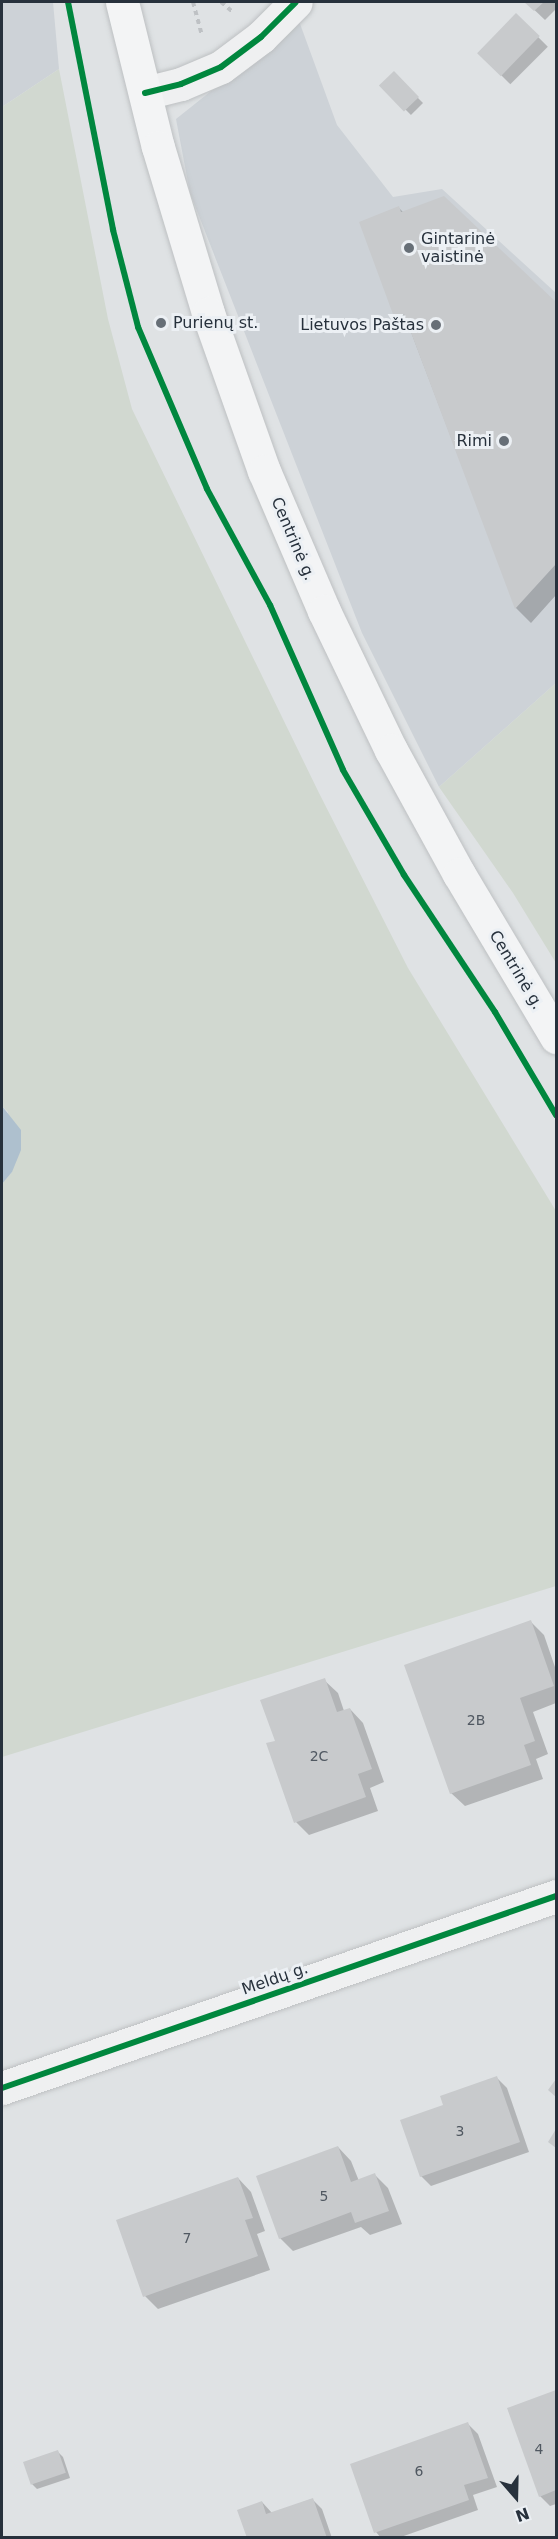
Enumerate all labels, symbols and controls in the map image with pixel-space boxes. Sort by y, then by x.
place label: Gintarinė vaistinė [421,229,495,267]
marker: Gintarinė vaistinė [402,241,416,255]
place label: Purienų st. [173,313,258,333]
place label: Lietuvos Paštas [300,315,424,335]
marker: Purienų st. [154,316,168,330]
marker: Lietuvos Paštas [429,318,443,332]
place label: Rimi [456,431,492,451]
marker: Rimi [497,434,511,448]
street label: Centrinė g. [267,494,319,584]
street label: Centrinė g. [485,927,547,1013]
house number: 2B [467,1712,485,1728]
house number: 2C [310,1748,328,1764]
street label: Meldų g. [239,1959,311,1999]
house number: 3 [456,2123,464,2139]
house number: 5 [320,2188,328,2204]
house number: 7 [183,2230,191,2246]
house number: 4 [535,2441,543,2457]
house number: 6 [415,2463,423,2479]
north arrow [486,2467,546,2527]
text: N [513,2503,532,2526]

